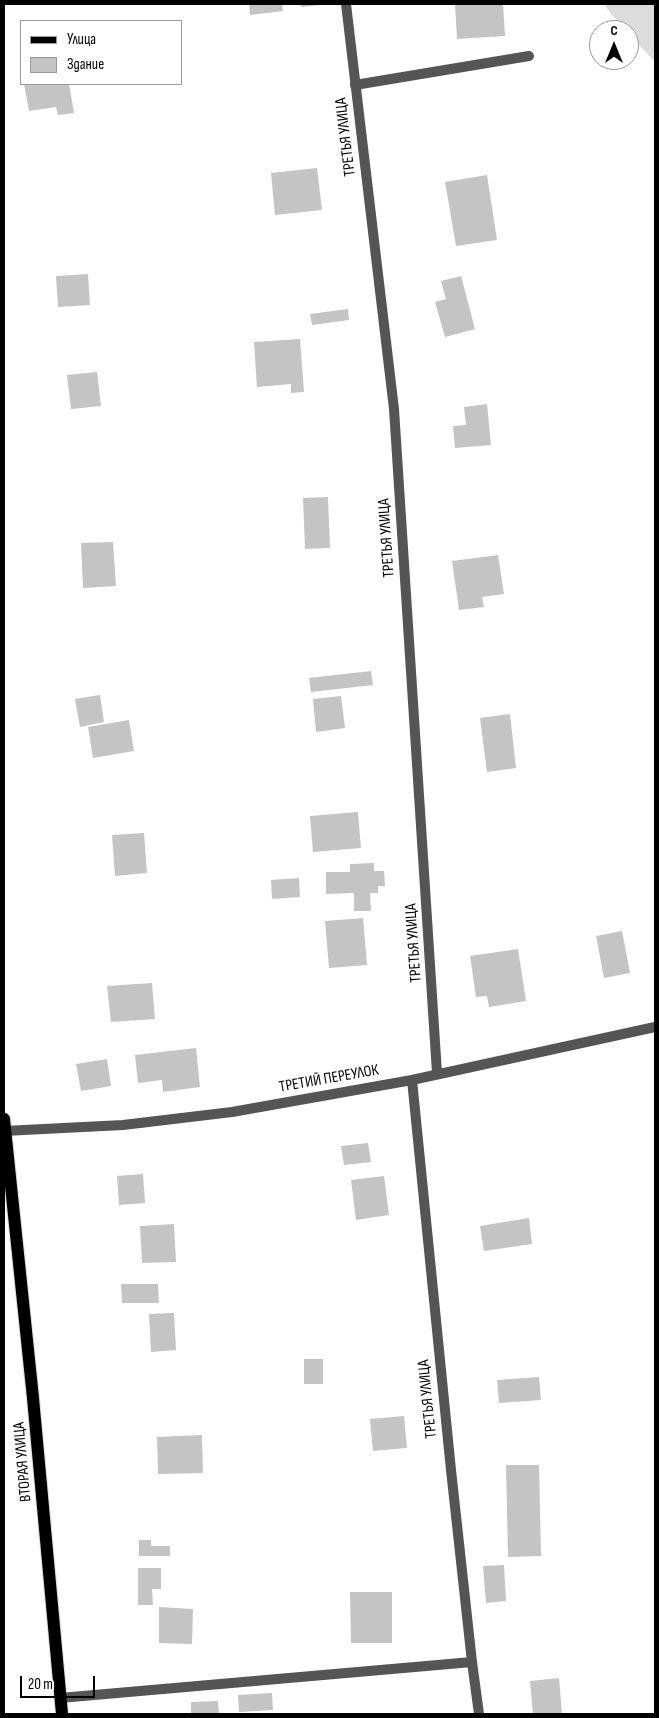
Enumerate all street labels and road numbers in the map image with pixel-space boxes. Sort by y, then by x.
street label: ТРЕТЬЯ УЛИЦА [332,97,360,177]
street label: ТРЕТЬЯ УЛИЦА [375,498,399,578]
street label: ТРЕТЬЯ УЛИЦА [402,903,426,983]
street label: ТРЕТИЙ ПЕРЕУЛОК [278,1061,380,1097]
street label: ТРЕТЬЯ УЛИЦА [414,1359,442,1439]
street label: ВТОРАЯ УЛИЦА [10,1421,36,1503]

